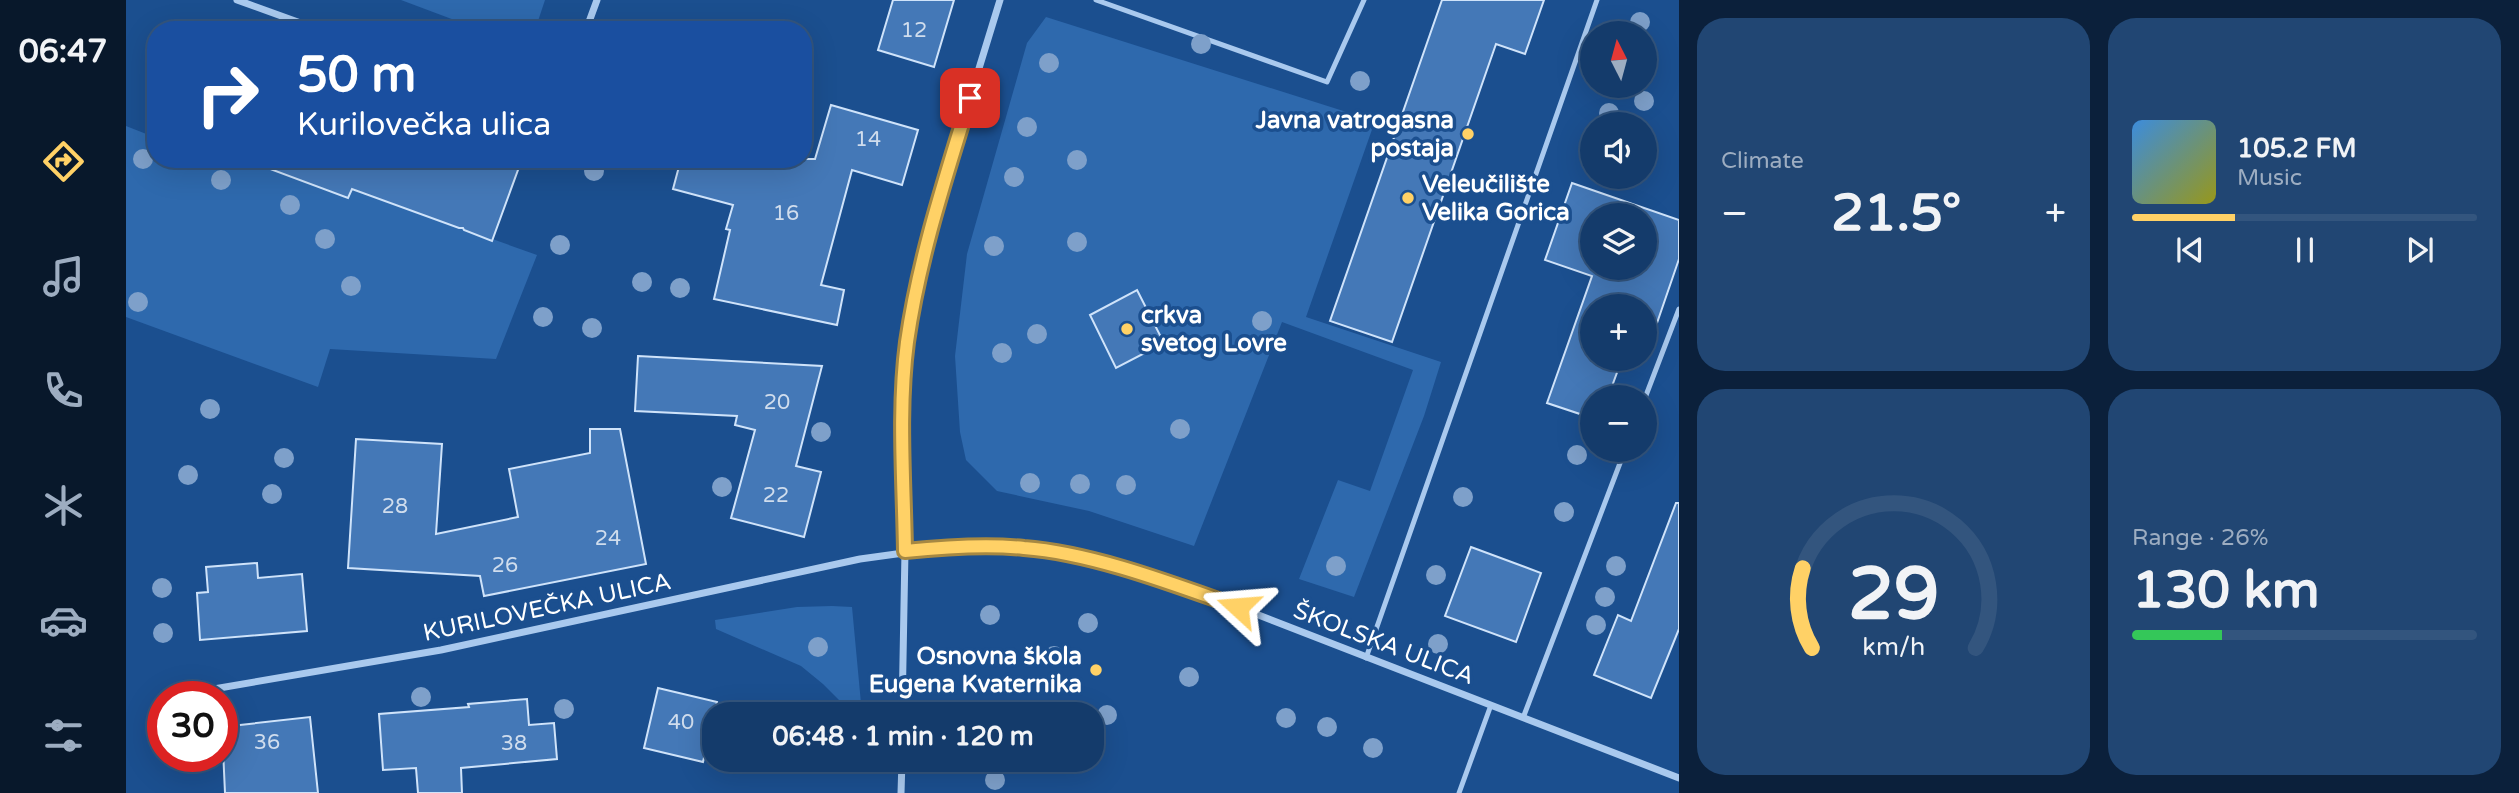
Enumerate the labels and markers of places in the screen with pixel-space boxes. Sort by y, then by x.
pin [940,68,1000,128]
place label: Javna vatrogasna postaja [1255,106,1454,163]
marker: Javna vatrogasna postaja [1460,126,1476,142]
place label: Veleučilište Velika Gorica [1422,170,1570,227]
marker: Veleučilište Velika Gorica [1400,190,1416,206]
place label: crkva svetog Lovre [1141,301,1287,358]
marker: crkva svetog Lovre [1119,321,1135,337]
place label: Osnovna škola Eugena Kvaternika [869,642,1082,699]
marker: Osnovna škola Eugena Kvaternika [1088,662,1104,678]

